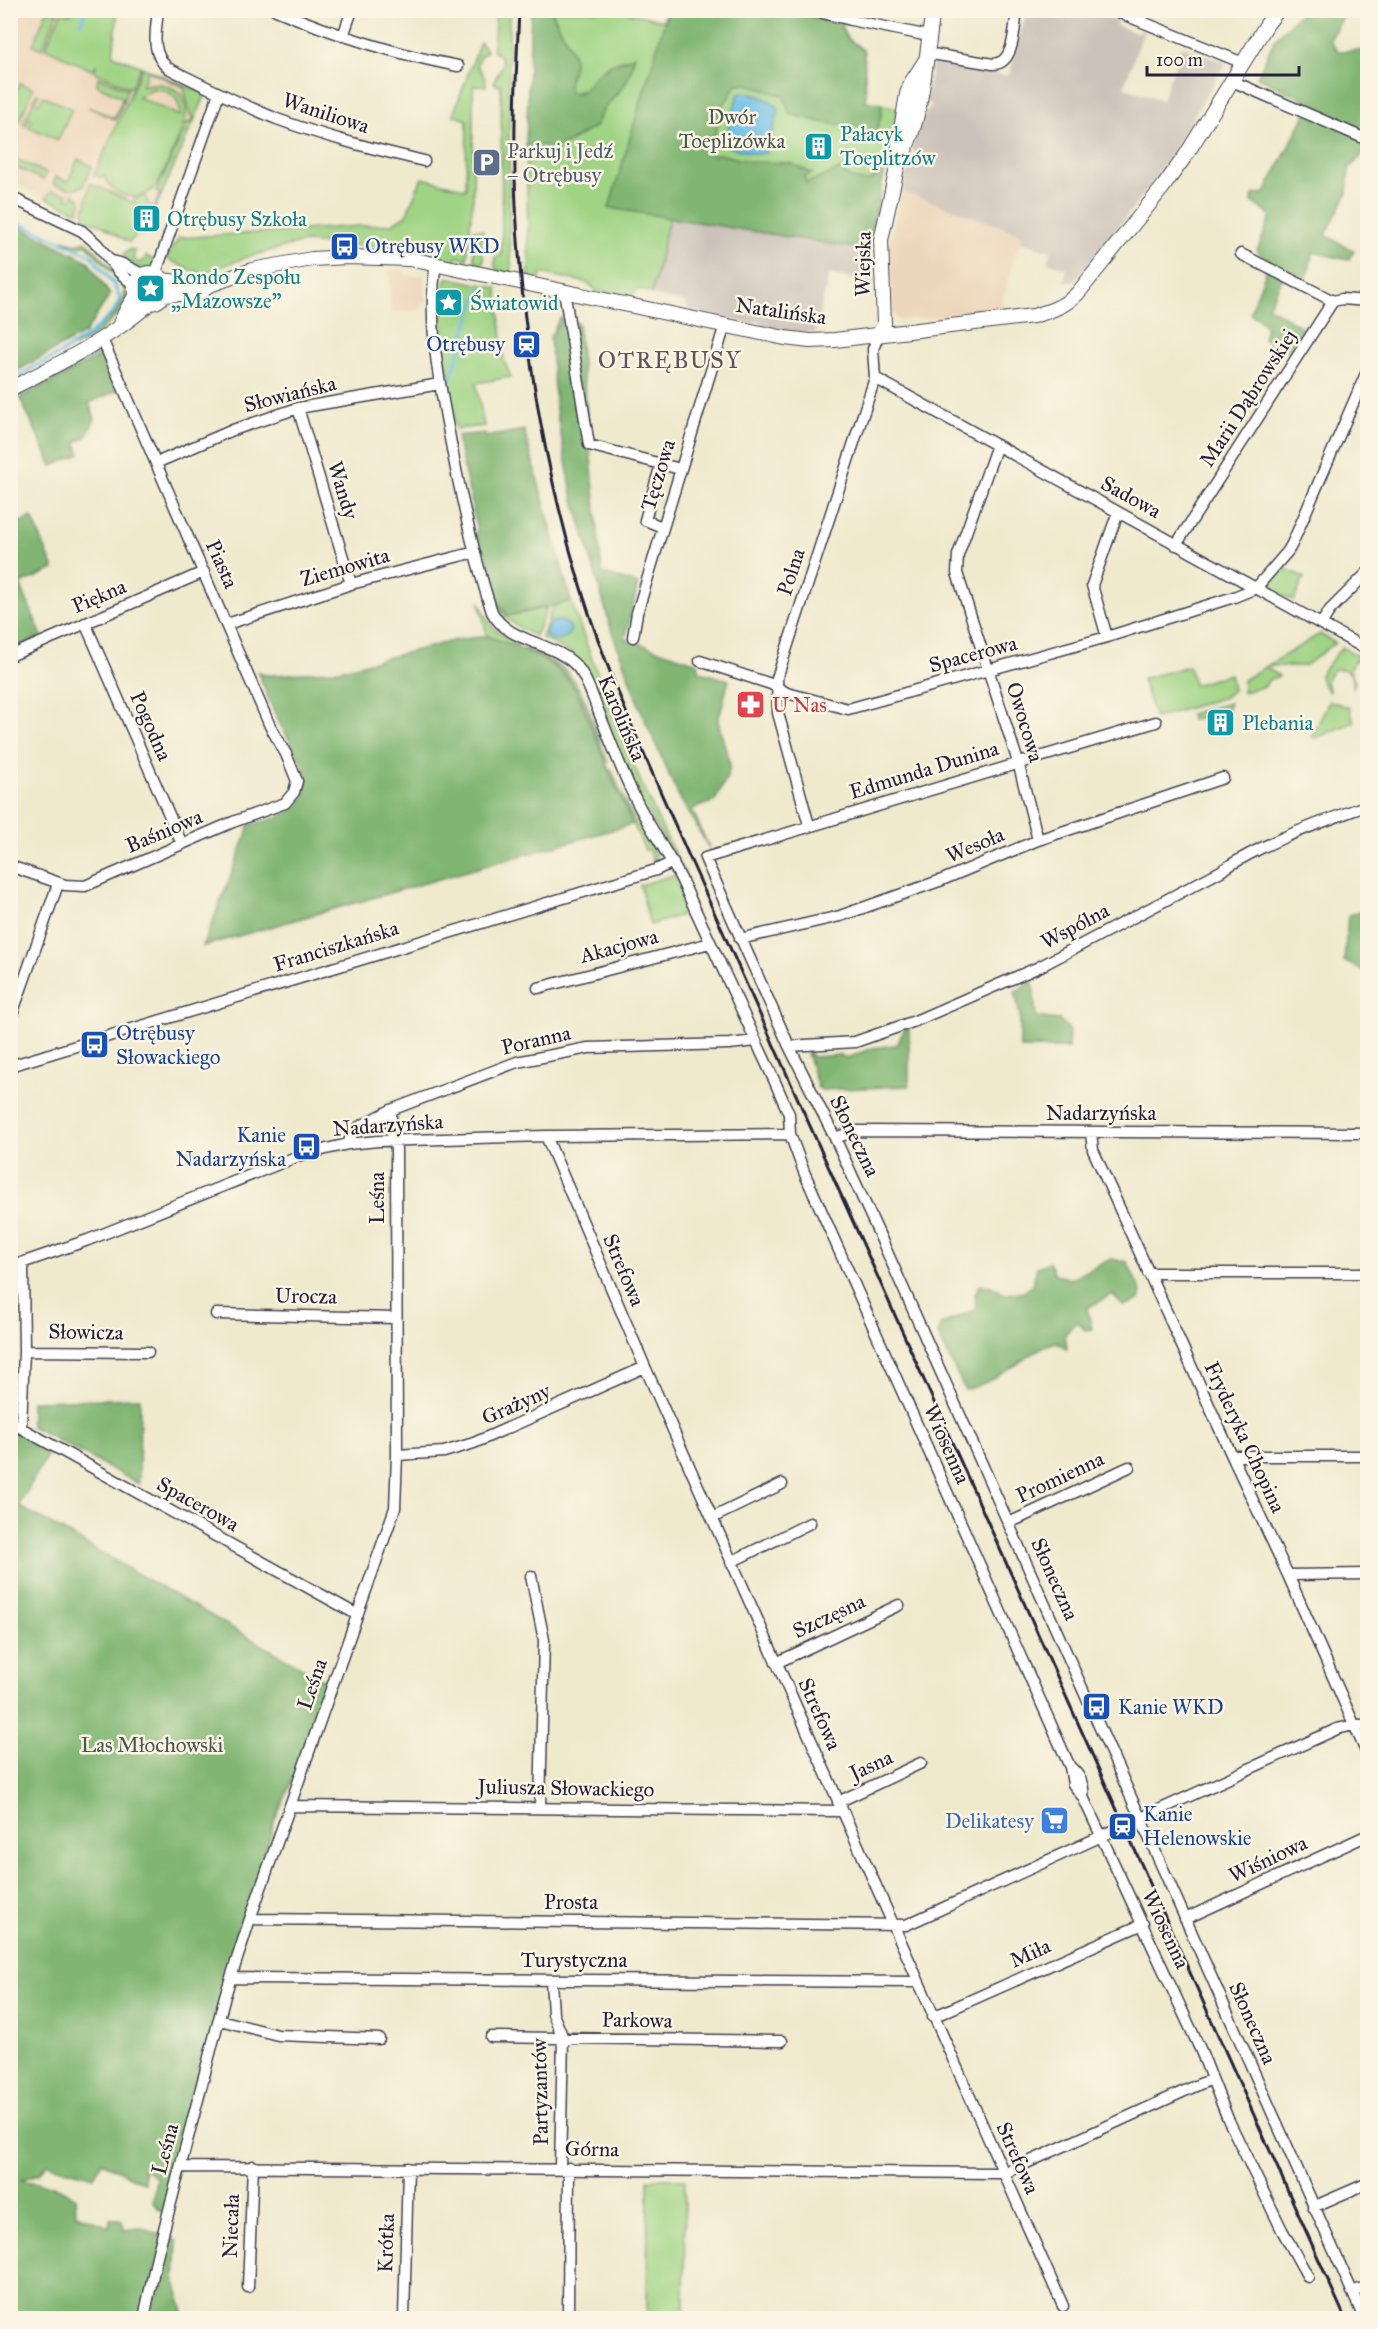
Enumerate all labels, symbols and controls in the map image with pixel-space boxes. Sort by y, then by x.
scale bar [1147,39,1298,77]
text: 100 m [1156,49,1203,71]
street label: Waniliowa [279,87,373,139]
park label: Dwór Toeplizówka [679,104,785,154]
place label: Pałacyk Toeplitzów [840,121,936,171]
building icon: Pałacyk Toeplitzów [803,130,835,162]
place label: Parkuj i Jedź – Otrębusy [507,138,613,188]
parking icon: Parkuj i Jedź – Otrębusy [470,147,502,179]
building icon: Otrębusy Szkoła [130,203,162,235]
place label: Otrębusy Szkoła [167,206,307,232]
bus stop icon: Otrębusy WKD [328,230,360,262]
street label: Wiejska [849,231,877,297]
place label: Otrębusy WKD [365,233,500,259]
place label: Rondo Zespołu „Mazowsze” [171,264,301,314]
place icon: Rondo Zespołu „Mazowsze” [134,273,166,305]
place icon: Światowid [433,287,465,319]
place label: Światowid [470,289,559,316]
street label: Natalińska [734,292,828,330]
street label: Marii Dąbrowskiej [1194,324,1302,472]
station icon: Otrębusy [510,328,542,360]
place label: Otrębusy [426,331,506,357]
district label: OTRĘBUSY [598,345,742,375]
street label: Słowiańska [241,370,339,418]
street label: Tęczowa [635,436,681,514]
street label: Wandy [322,458,364,523]
street label: Sadowa [1096,470,1166,524]
street label: Piasta [200,536,244,593]
street label: Ziemowita [297,542,393,592]
street label: Polna [771,545,811,599]
street label: Piękna [68,573,130,619]
street label: Spacerowa [926,630,1020,678]
street label: Karolińska [592,671,652,765]
street label: Owocowa [1001,679,1050,765]
street label: Pogodna [124,687,178,765]
pharmacy icon: U Nas [735,689,767,721]
place label: U Nas [772,692,827,718]
building icon: Plebania [1205,707,1237,739]
place label: Plebania [1242,710,1314,736]
street label: Edmunda Dunina [846,735,1002,805]
street label: Baśniowa [122,803,206,859]
street label: Wesoła [942,821,1008,869]
street label: Wspólna [1036,897,1114,955]
street label: Franciszkańska [270,915,402,977]
street label: Akacjowa [576,923,661,969]
street label: Poranna [499,1019,573,1061]
place label: Otrębusy Słowackiego [116,1020,221,1070]
bus stop icon: Otrębusy Słowackiego [79,1029,111,1061]
street label: Słoneczna [824,1091,886,1181]
street label: Nadarzyńska [1046,1100,1156,1126]
street label: Nadarzyńska [332,1108,444,1142]
place label: Kanie Nadarzyńska [175,1122,286,1172]
bus stop icon: Kanie Nadarzyńska [291,1131,323,1163]
street label: Leśna [364,1172,390,1224]
street label: Strefowa [597,1230,651,1310]
street label: Urocza [275,1282,337,1310]
street label: Słowicza [48,1318,124,1346]
street label: Fryderyka Chopina [1199,1357,1291,1517]
street label: Grażyny [478,1377,555,1431]
street label: Wiosenna [918,1400,976,1488]
street label: Promienna [1012,1445,1108,1509]
street label: Spacerowa [152,1471,244,1537]
street label: Słoneczna [1025,1534,1085,1624]
street label: Szczęsna [789,1588,870,1644]
street label: Leśna [291,1655,333,1713]
street label: Strefowa [793,1674,847,1754]
bus stop icon: Kanie WKD [1081,1691,1113,1723]
place label: Kanie WKD [1118,1694,1223,1720]
park label: Las Młochowski [81,1732,223,1758]
street label: Jasna [843,1744,897,1787]
street label: Juliusza Słowackiego [475,1773,655,1803]
place label: Kanie Helenowskie [1143,1801,1252,1851]
supermarket icon: Delikatesy [1039,1805,1071,1837]
place label: Delikatesy [945,1808,1035,1834]
station icon: Kanie Helenowskie [1106,1810,1138,1842]
street label: Wiśniowa [1225,1829,1311,1888]
street label: Wiosenna [1136,1885,1196,1973]
street label: Prosta [544,1889,598,1915]
street label: Miła [1006,1933,1055,1973]
street label: Turystyczna [521,1947,627,1973]
street label: Słoneczna [1223,1978,1283,2068]
street label: Parkowa [601,2006,673,2034]
street label: Partyzantów [526,2038,554,2146]
street label: Strefowa [991,2118,1045,2198]
street label: Leśna [146,2120,184,2178]
street label: Górna [565,2136,619,2162]
street label: Niecała [217,2193,245,2259]
street label: Krótka [372,2213,400,2273]

